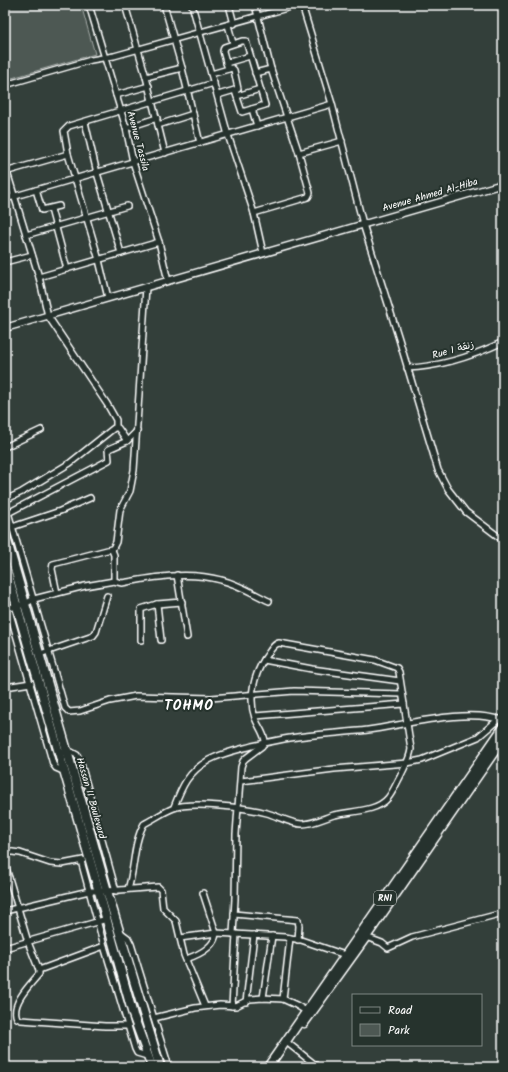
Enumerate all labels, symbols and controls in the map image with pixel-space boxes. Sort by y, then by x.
street label: Avenue Tassila [122,109,154,173]
street label: Avenue Ahmed Al-Hiba [380,174,480,216]
street label: Rue 1 زنقة [430,336,476,364]
district label: TOHMO [164,695,214,717]
street label: Hassan II Boulevard [72,755,111,842]
road number: RN1 [374,891,396,905]
legend [352,994,482,1046]
text: Road [388,1001,413,1020]
text: Park [388,1021,410,1040]

